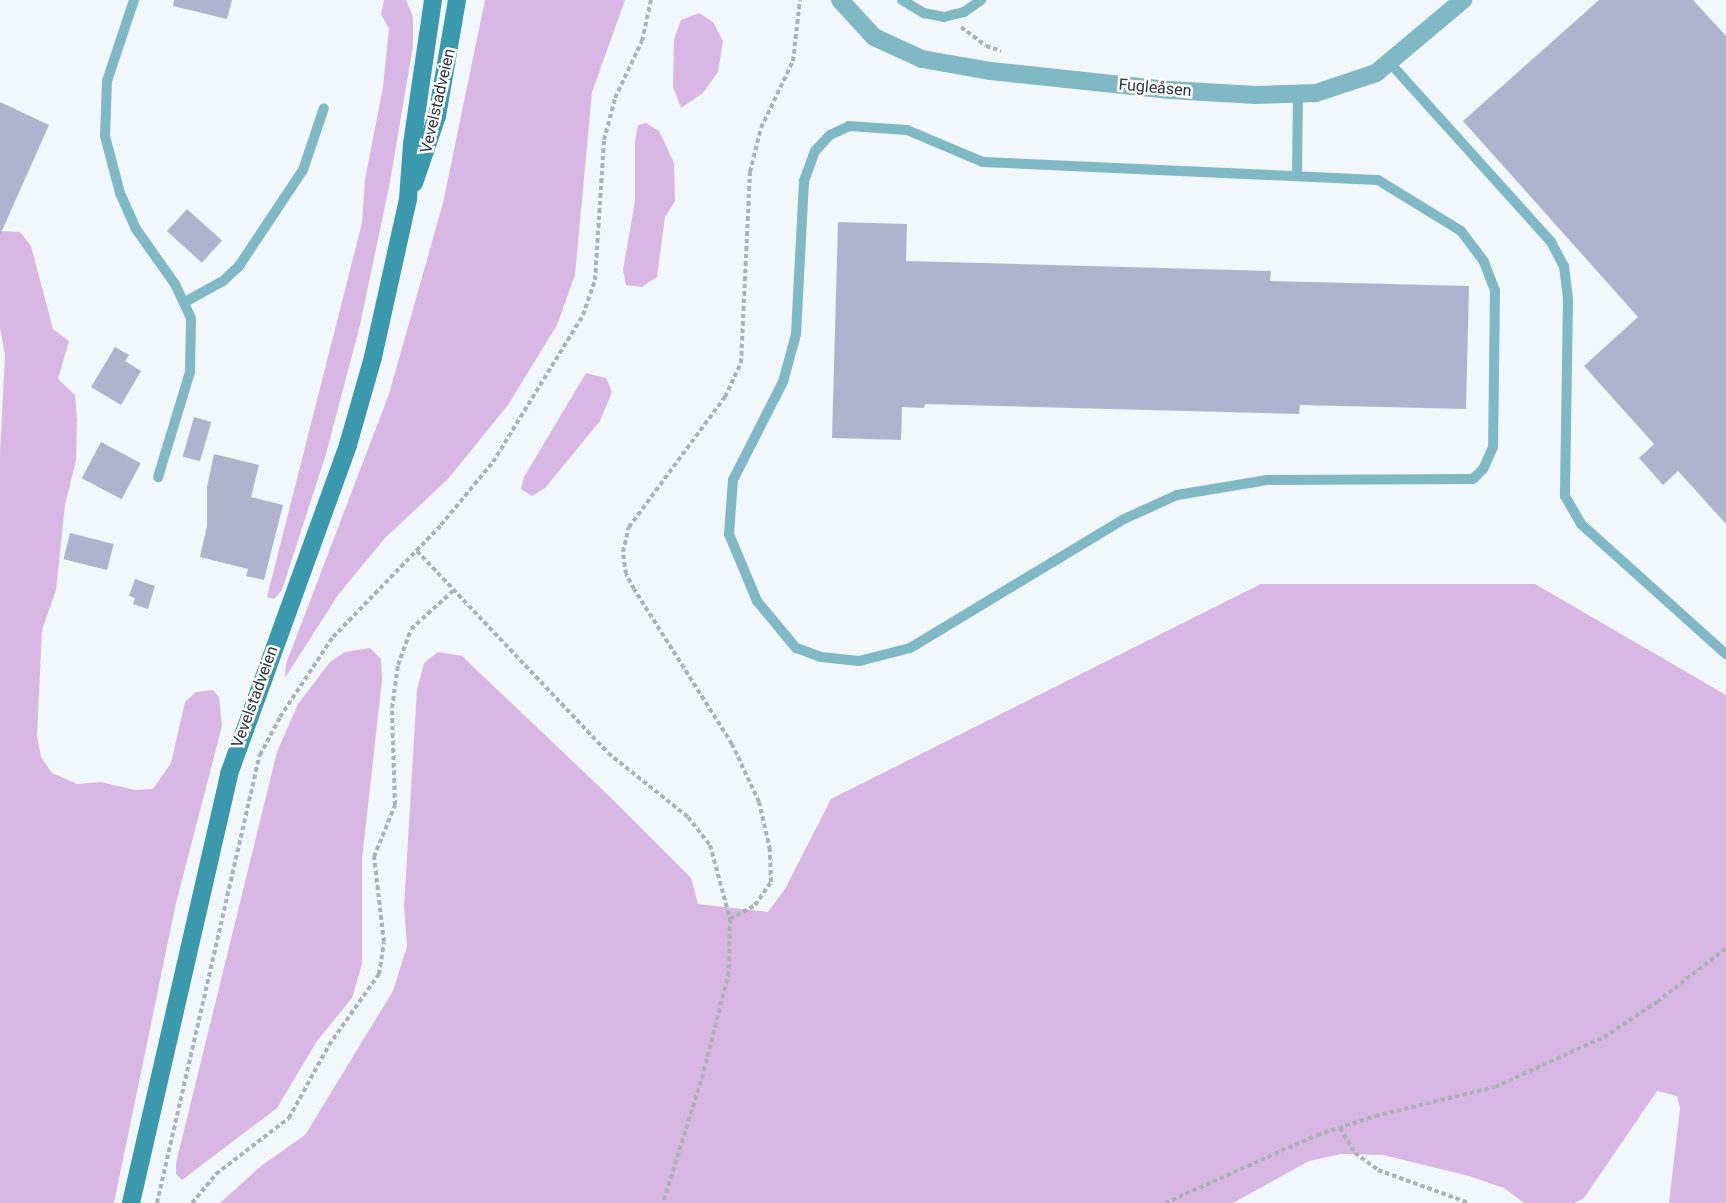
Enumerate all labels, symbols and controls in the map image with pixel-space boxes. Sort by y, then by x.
street label: Vevelstadveien [417,47,459,155]
street label: Fugleåsen [1118,75,1192,101]
street label: Vevelstadveien [228,644,282,750]

